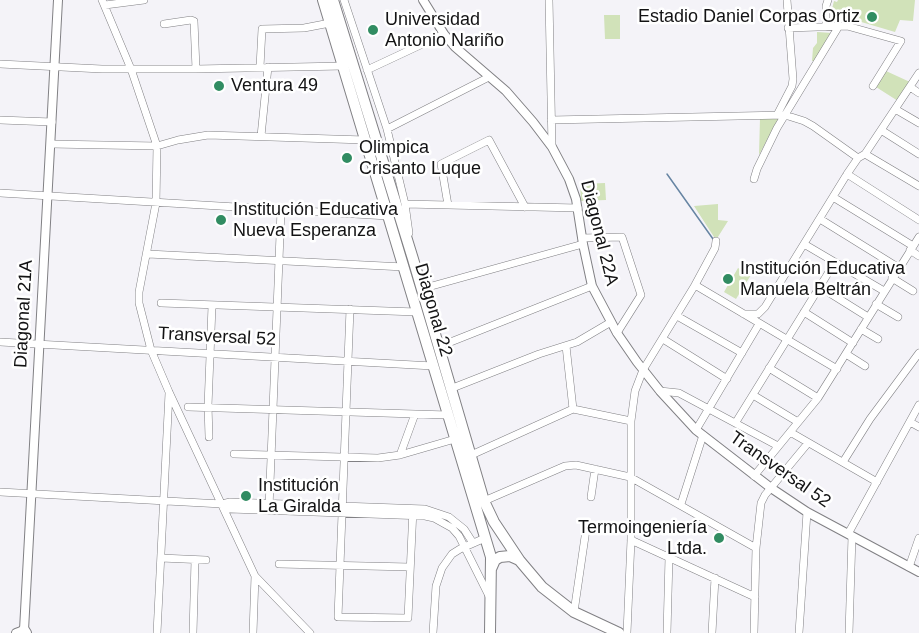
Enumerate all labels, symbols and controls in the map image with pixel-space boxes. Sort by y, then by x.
place label: Estadio Daniel Corpas Ortiz [638,6,860,28]
place label: Universidad Antonio Nariño [385,9,504,52]
marker: Estadio Daniel Corpas Ortiz [865,10,879,24]
marker: Universidad Antonio Nariño [366,23,380,37]
place label: Ventura 49 [231,75,318,97]
marker: Ventura 49 [212,79,226,93]
place label: Olimpica Crisanto Luque [359,137,481,180]
marker: Olimpica Crisanto Luque [340,151,354,165]
street label: Diagonal 22A [575,178,623,288]
place label: Institución Educativa Nueva Esperanza [233,199,398,242]
marker: Institución Educativa Nueva Esperanza [214,213,228,227]
place label: Institución Educativa Manuela Beltrán [740,258,905,300]
street label: Diagonal 21A [10,259,38,369]
street label: Diagonal 22 [409,261,457,359]
marker: Institución Educativa Manuela Beltrán [721,272,735,286]
street label: Transversal 52 [157,323,277,351]
street label: Transversal 52 [725,427,835,513]
place label: Institución La Giralda [258,475,341,518]
marker: Institución La Giralda [239,489,253,503]
place label: Termoingeniería Ltda. [578,517,707,560]
marker: Termoingeniería Ltda. [712,531,726,545]

